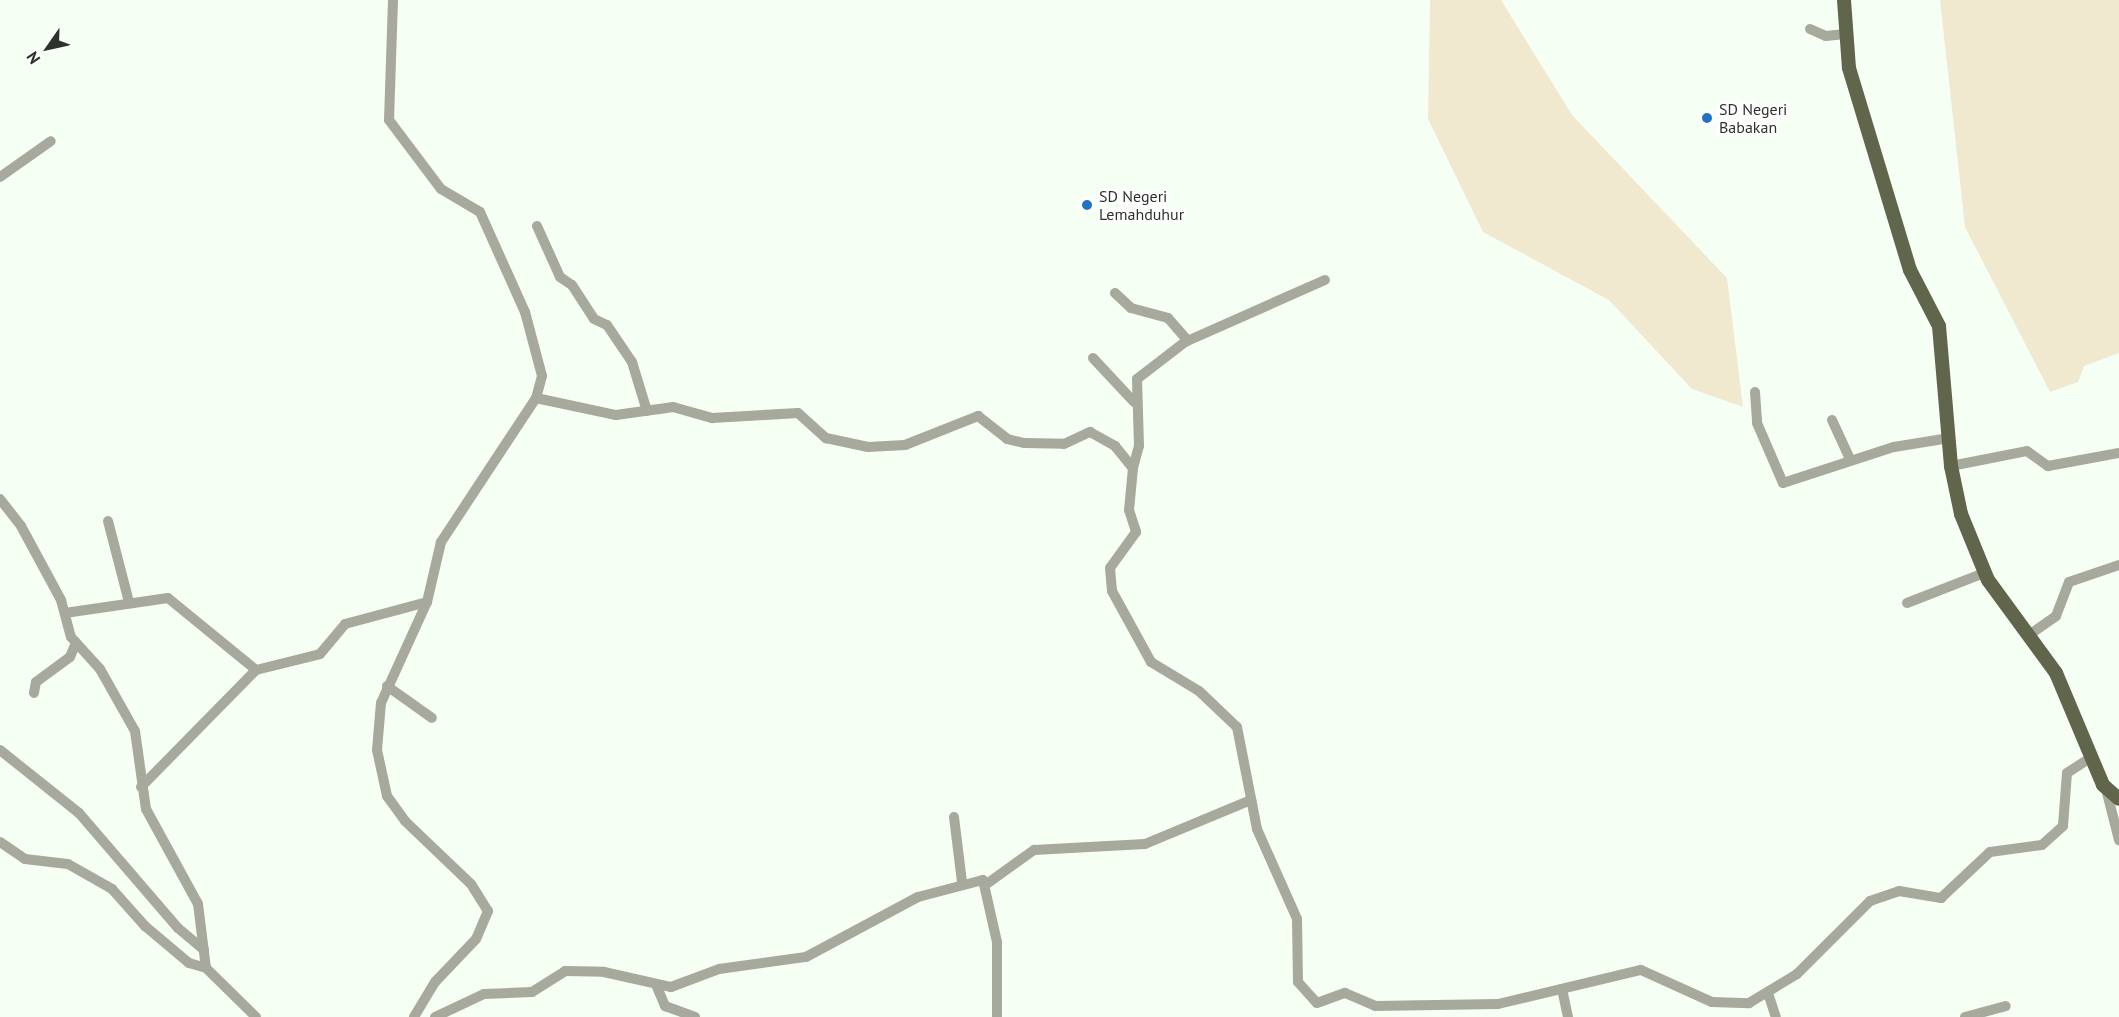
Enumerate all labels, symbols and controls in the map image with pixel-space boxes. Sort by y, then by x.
north arrow [18,18,78,78]
text: N [22,48,44,68]
place label: SD Negeri Babakan [1719,99,1787,137]
marker: SD Negeri Babakan [1700,111,1714,125]
place label: SD Negeri Lemahduhur [1099,186,1184,224]
marker: SD Negeri Lemahduhur [1080,198,1094,212]

